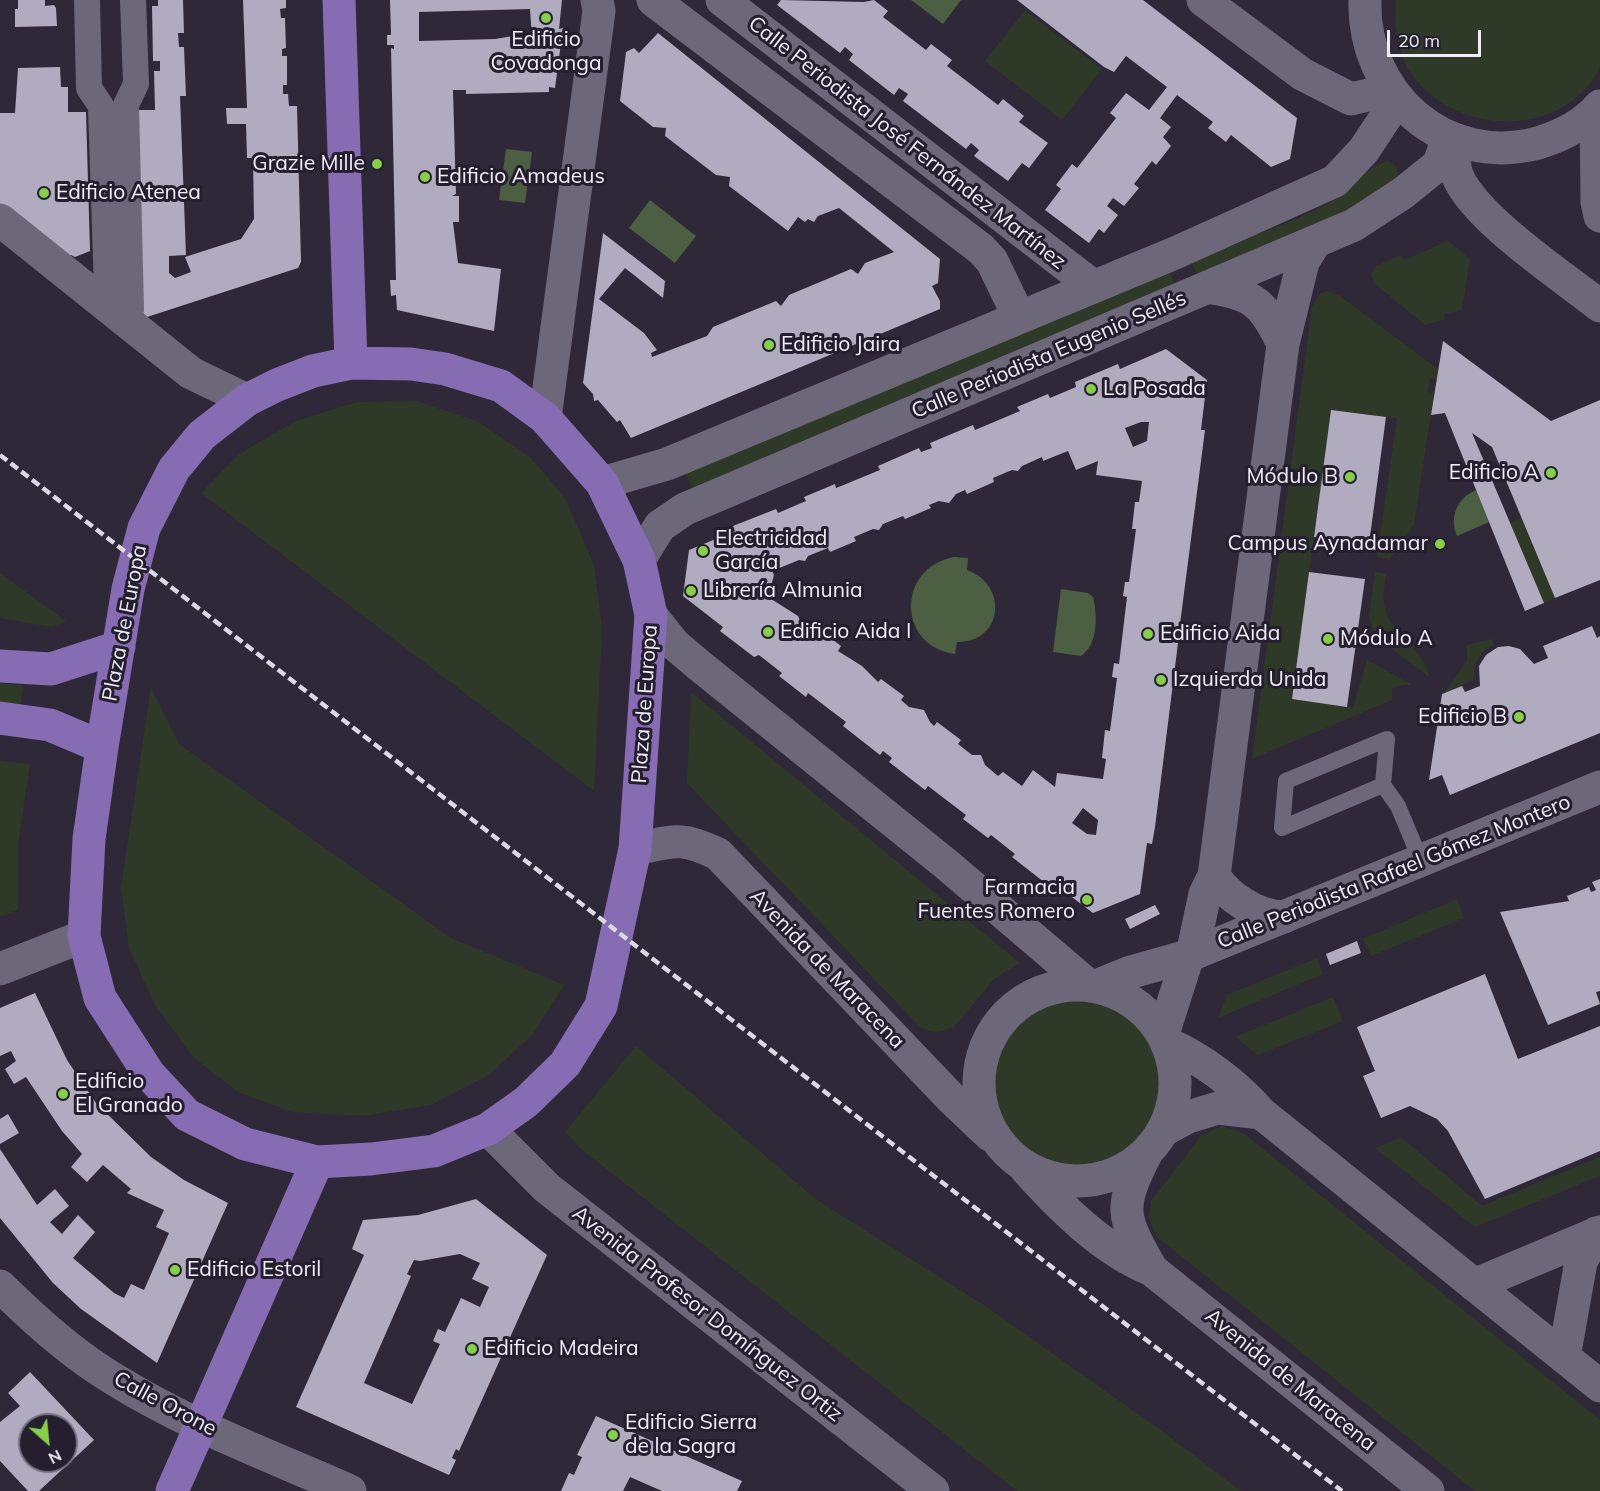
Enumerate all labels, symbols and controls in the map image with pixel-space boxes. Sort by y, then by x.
marker: Edificio Covadonga [539,11,553,25]
street label: Calle Periodista José Fernández Martínez [743,11,1071,275]
scale bar [1390,18,1484,56]
place label: Edificio Covadonga [490,27,602,77]
text: 20 m [1398,29,1440,52]
place label: Grazie Mille [252,151,365,177]
marker: Grazie Mille [370,157,384,171]
place label: Edificio Amadeus [437,164,605,190]
marker: Edificio Amadeus [418,170,432,184]
place label: Edificio Atenea [56,180,201,206]
marker: Edificio Atenea [37,186,51,200]
street label: Calle Periodista Eugenio Sellés [908,286,1190,424]
place label: Edificio Jaira [781,332,900,358]
marker: Edificio Jaira [762,338,776,352]
place label: La Posada [1103,376,1206,402]
marker: La Posada [1084,382,1098,396]
place label: Edificio A [1449,460,1539,486]
place label: Módulo B [1247,464,1338,490]
marker: Edificio A [1544,466,1558,480]
marker: Módulo B [1343,470,1357,484]
place label: Electricidad García [715,526,827,576]
place label: Campus Aynadamar [1228,531,1428,557]
marker: Campus Aynadamar [1433,537,1447,551]
street label: Plaza de Europa [97,543,153,703]
marker: Electricidad García [696,544,710,558]
place label: Librería Almunia [703,578,863,604]
marker: Librería Almunia [684,584,698,598]
place label: Edificio Aida I [780,619,911,645]
place label: Edificio Aida [1160,621,1280,647]
street label: Plaza de Europa [627,624,663,784]
marker: Edificio Aida I [761,625,775,639]
place label: Módulo A [1340,626,1433,652]
marker: Edificio Aida [1141,627,1155,641]
marker: Módulo A [1321,632,1335,646]
place label: Izquierda Unida [1173,667,1326,693]
marker: Izquierda Unida [1154,673,1168,687]
place label: Edificio B [1418,704,1507,730]
marker: Edificio B [1512,710,1526,724]
street label: Calle Periodista Rafael Gómez Montero [1214,789,1574,955]
place label: Farmacia Fuentes Romero [917,875,1075,925]
street label: Avenida de Maracena [744,884,910,1054]
marker: Farmacia Fuentes Romero [1080,893,1094,907]
place label: Edificio El Granado [75,1069,183,1119]
marker: Edificio El Granado [56,1087,70,1101]
street label: Avenida Profesor Domínguez Ortiz [567,1201,847,1427]
place label: Edificio Estoril [187,1257,321,1283]
marker: Edificio Estoril [168,1263,182,1277]
street label: Avenida de Maracena [1200,1303,1380,1457]
place label: Edificio Madeira [484,1336,639,1362]
marker: Edificio Madeira [465,1342,479,1356]
street label: Calle Orone [109,1366,221,1442]
place label: Edificio Sierra de la Sagra [625,1410,757,1460]
north arrow [18,1413,78,1473]
marker: Edificio Sierra de la Sagra [606,1428,620,1442]
text: N [45,1446,65,1469]

